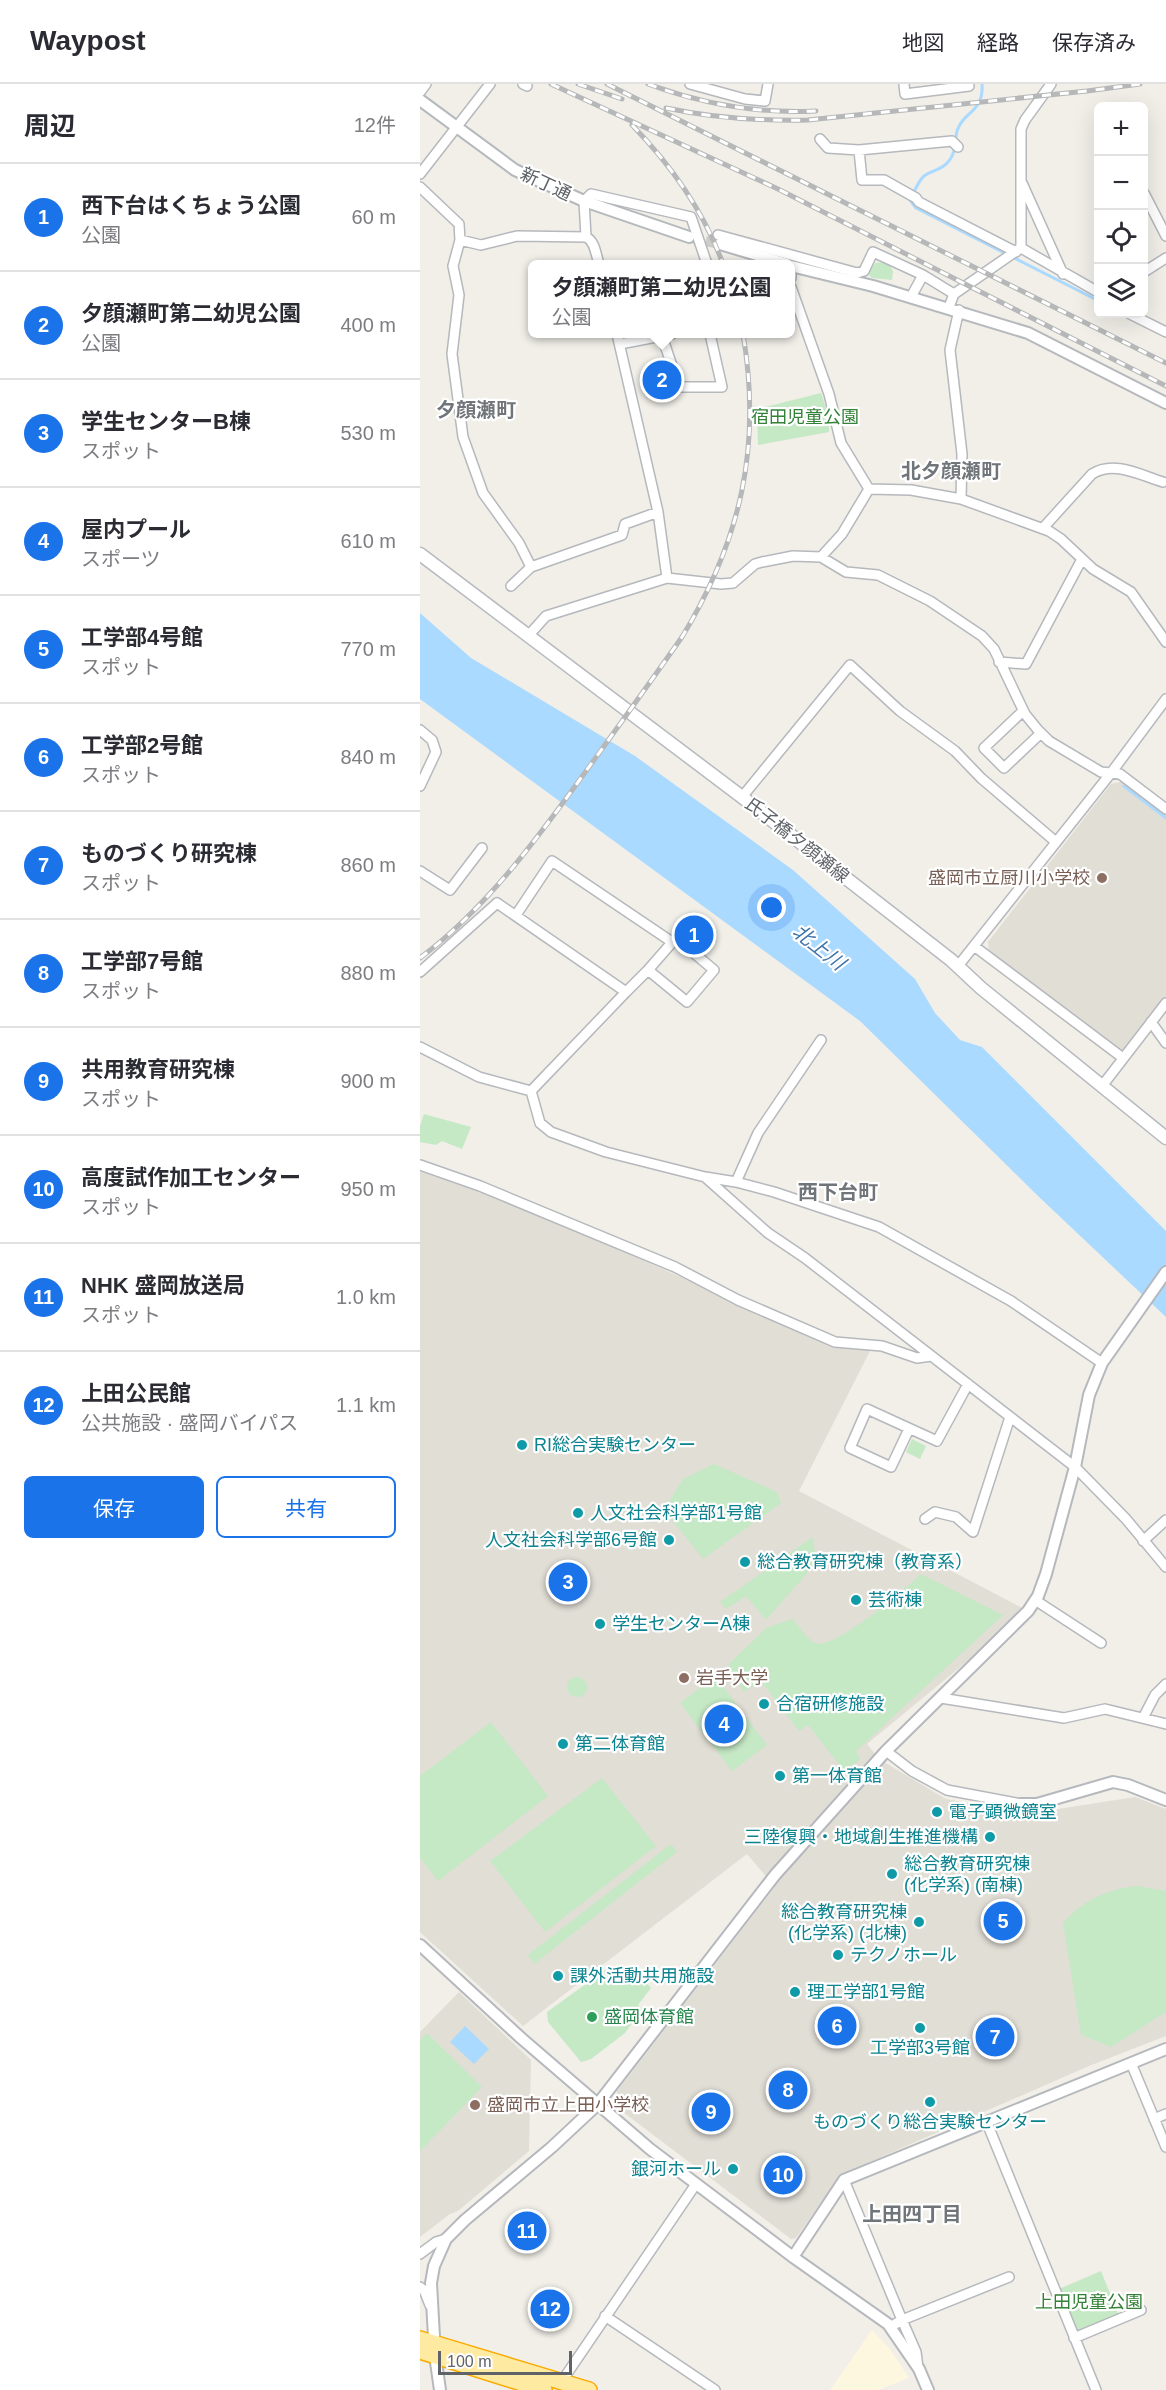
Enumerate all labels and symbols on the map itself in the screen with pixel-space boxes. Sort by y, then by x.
street label: 新丁通 [517,164,575,204]
pin: 2 [642,358,682,402]
district label: 夕顔瀬町 [436,399,516,421]
park label: 宿田児童公園 [751,407,859,427]
district label: 北夕顔瀬町 [901,460,1001,482]
street label: 氏子橋夕顔瀬線 [741,793,853,887]
place label: 盛岡市立厨川小学校 [928,868,1090,888]
marker: 盛岡市立厨川小学校 [1095,871,1109,885]
your location [757,893,786,922]
pin: 1 [674,912,714,958]
water label: 北上川 [789,920,851,975]
district label: 西下台町 [798,1181,878,1203]
place label: RI総合実験センター [534,1435,696,1455]
marker: RI総合実験センター [515,1438,529,1452]
place label: 人文社会科学部1号館 [590,1503,762,1523]
marker: 人文社会科学部1号館 [571,1506,585,1520]
place label: 人文社会科学部6号館 [485,1530,657,1550]
marker: 人文社会科学部6号館 [662,1533,676,1547]
place label: 総合教育研究棟（教育系） [757,1552,973,1572]
marker: 総合教育研究棟（教育系） [738,1555,752,1569]
pin: 3 [548,1560,588,1604]
place label: 芸術棟 [868,1590,922,1610]
marker: 芸術棟 [849,1593,863,1607]
place label: 学生センターA棟 [612,1614,750,1634]
marker: 学生センターA棟 [593,1617,607,1631]
place label: 岩手大学 [696,1668,768,1688]
marker: 岩手大学 [677,1671,691,1685]
place label: 合宿研修施設 [776,1694,884,1714]
marker: 合宿研修施設 [757,1697,771,1711]
pin: 4 [704,1702,744,1746]
place label: 第二体育館 [575,1734,665,1754]
marker: 第二体育館 [556,1737,570,1751]
place label: 第一体育館 [792,1766,882,1786]
marker: 第一体育館 [773,1769,787,1783]
place label: 電子顕微鏡室 [949,1802,1057,1822]
marker: 電子顕微鏡室 [930,1805,944,1819]
place label: 三陸復興・地域創生推進機構 [744,1827,978,1847]
marker: 三陸復興・地域創生推進機構 [983,1830,997,1844]
place label: 総合教育研究棟 (化学系) (南棟) [904,1854,1030,1895]
marker: 総合教育研究棟 (化学系) (南棟) [885,1867,899,1881]
pin: 5 [984,1898,1022,1944]
place label: 総合教育研究棟 (化学系) (北棟) [781,1902,907,1943]
marker: 総合教育研究棟 (化学系) (北棟) [912,1915,926,1929]
place label: テクノホール [850,1945,957,1965]
marker: テクノホール [831,1948,845,1962]
place label: 課外活動共用施設 [570,1966,714,1986]
marker: 課外活動共用施設 [551,1969,565,1983]
place label: 理工学部1号館 [807,1982,925,2002]
marker: 理工学部1号館 [788,1985,802,1999]
pin: 6 [818,2004,856,2048]
place label: 盛岡体育館 [604,2007,694,2027]
marker: 盛岡体育館 [585,2010,599,2024]
pin: 7 [976,2014,1014,2060]
marker: 工学部3号館 [913,2021,927,2035]
place label: 工学部3号館 [870,2038,970,2058]
pin: 8 [768,2068,808,2112]
pin: 9 [692,2090,730,2134]
place label: 盛岡市立上田小学校 [487,2095,649,2115]
marker: ものづくり総合実験センター [923,2095,937,2109]
marker: 盛岡市立上田小学校 [468,2098,482,2112]
place label: ものづくり総合実験センター [813,2112,1047,2132]
pin: 10 [764,2152,802,2198]
place label: 銀河ホール [631,2159,721,2179]
marker: 銀河ホール [726,2162,740,2176]
district label: 上田四丁目 [862,2203,962,2225]
pin: 11 [508,2208,546,2254]
pin: 12 [530,2286,570,2332]
park label: 上田児童公園 [1035,2292,1143,2312]
scale bar [438,2348,572,2376]

